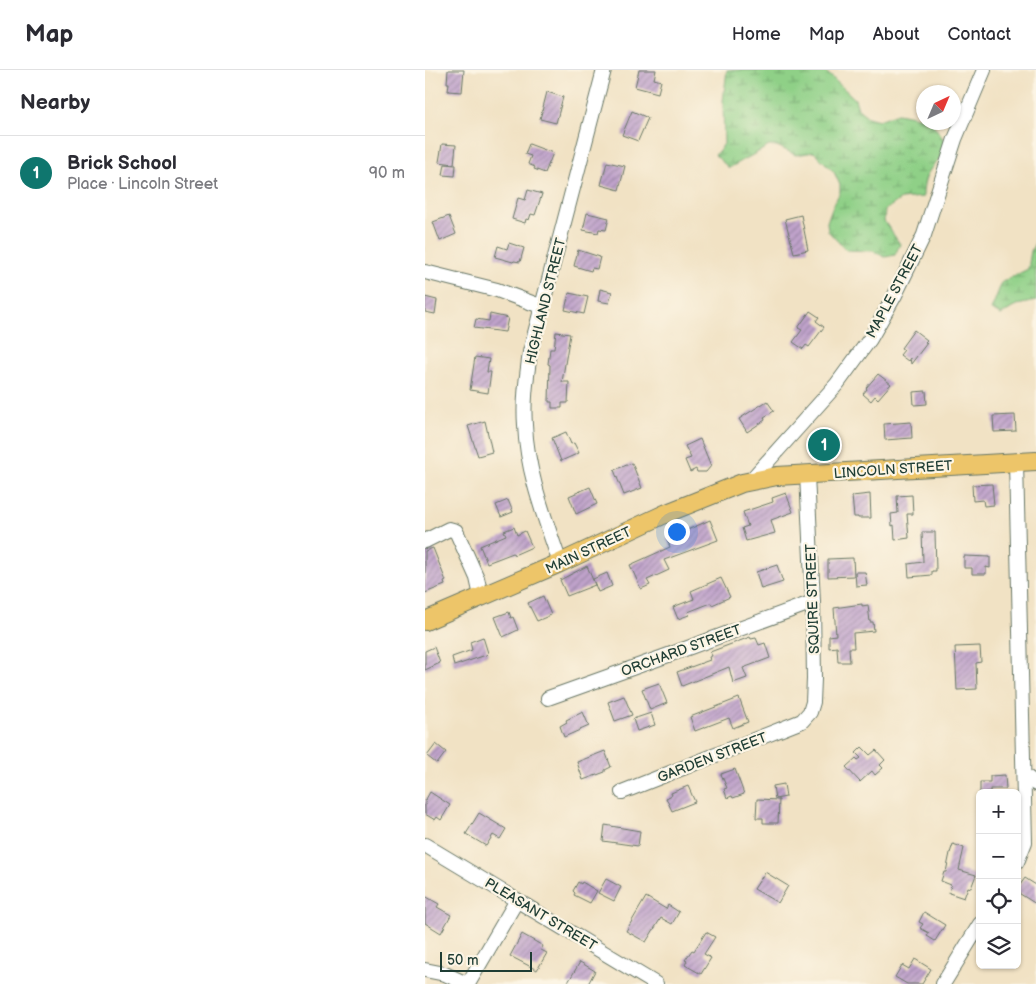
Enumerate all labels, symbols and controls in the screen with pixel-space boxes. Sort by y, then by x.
text: Map [25,20,73,49]
text: Home [732,24,781,45]
text: Map [809,24,845,45]
text: About [873,24,920,45]
text: Contact [948,24,1011,45]
north arrow [916,85,961,130]
text: Nearby [20,90,90,115]
text: Brick School [67,152,177,175]
text: 1 [33,164,39,183]
text: 90 m [369,164,405,183]
text: Place · Lincoln Street [67,175,218,194]
street label: HIGHLAND STREET [522,236,570,366]
street label: MAPLE STREET [863,241,927,341]
pin: 1 [808,426,840,464]
street label: LINCOLN STREET [833,457,954,482]
your location [664,519,690,545]
street label: MAIN STREET [543,523,634,578]
street label: SQUIRE STREET [802,543,823,654]
street label: ORCHARD STREET [619,621,744,680]
street label: GARDEN STREET [655,729,770,786]
map controls [976,789,1021,969]
button: + [976,789,1021,834]
button: − [976,834,1021,879]
street label: PLEASANT STREET [482,874,600,955]
button: locate [976,879,1021,924]
button: layers [976,924,1021,969]
scale bar [440,949,533,972]
text: 50 m [447,952,479,969]

